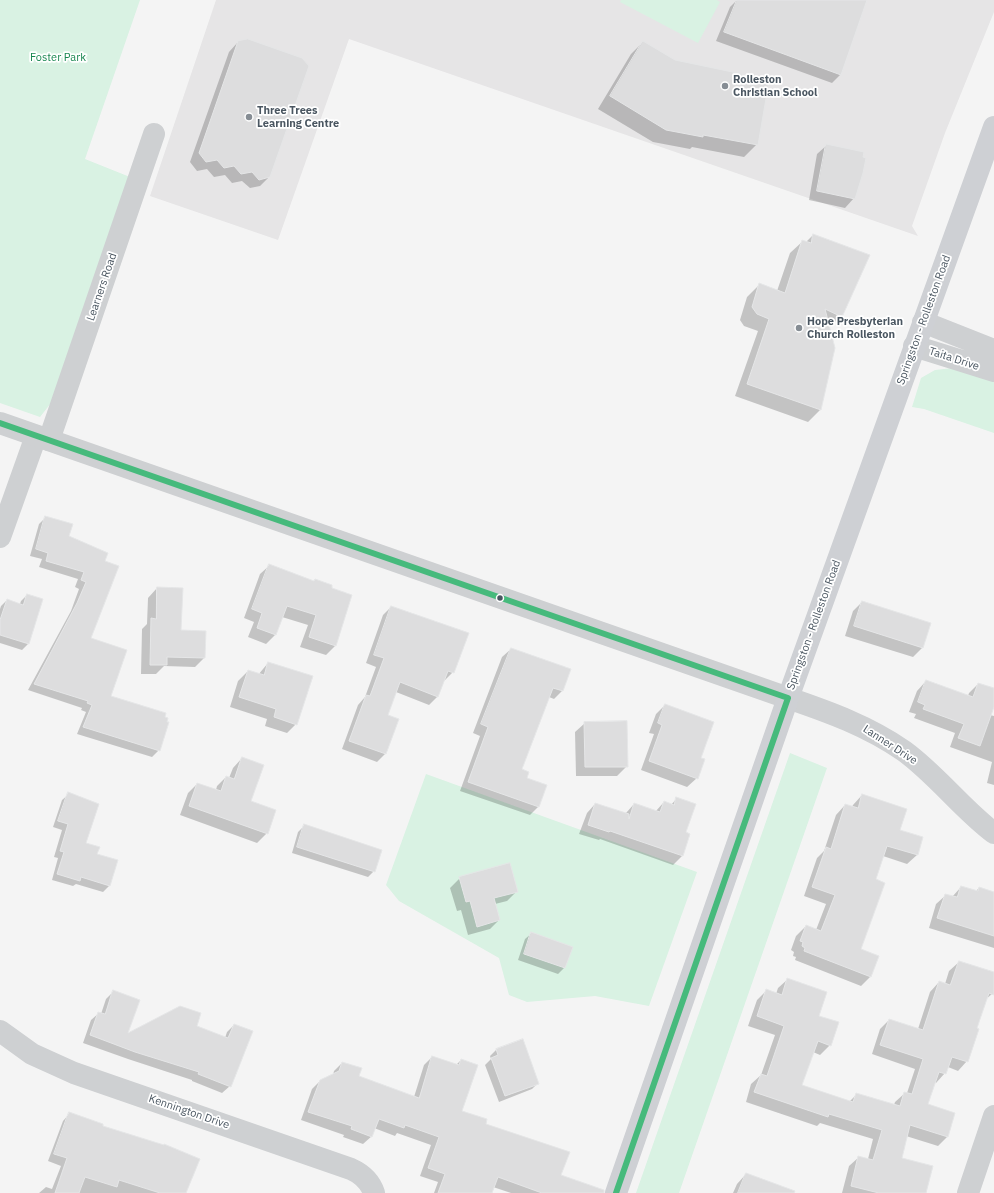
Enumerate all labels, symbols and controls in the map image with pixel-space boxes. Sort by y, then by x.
park label: Foster Park [30,51,86,65]
place label: Rolleston Christian School [733,73,817,99]
marker: Rolleston Christian School [720,81,730,91]
place label: Three Trees Learning Centre [257,104,339,130]
marker: Three Trees Learning Centre [244,112,254,122]
street label: Learners Road [84,251,120,323]
street label: Springston - Rolleston Road [894,253,954,387]
place label: Hope Presbyterian Church Rolleston [807,315,903,341]
marker: Hope Presbyterian Church Rolleston [794,323,804,333]
street label: Taita Drive [927,345,981,373]
street label: Springston - Rolleston Road [784,558,844,692]
unlabelled marker [495,593,505,603]
street label: Lanner Drive [860,723,920,767]
street label: Kennington Drive [147,1092,231,1132]

